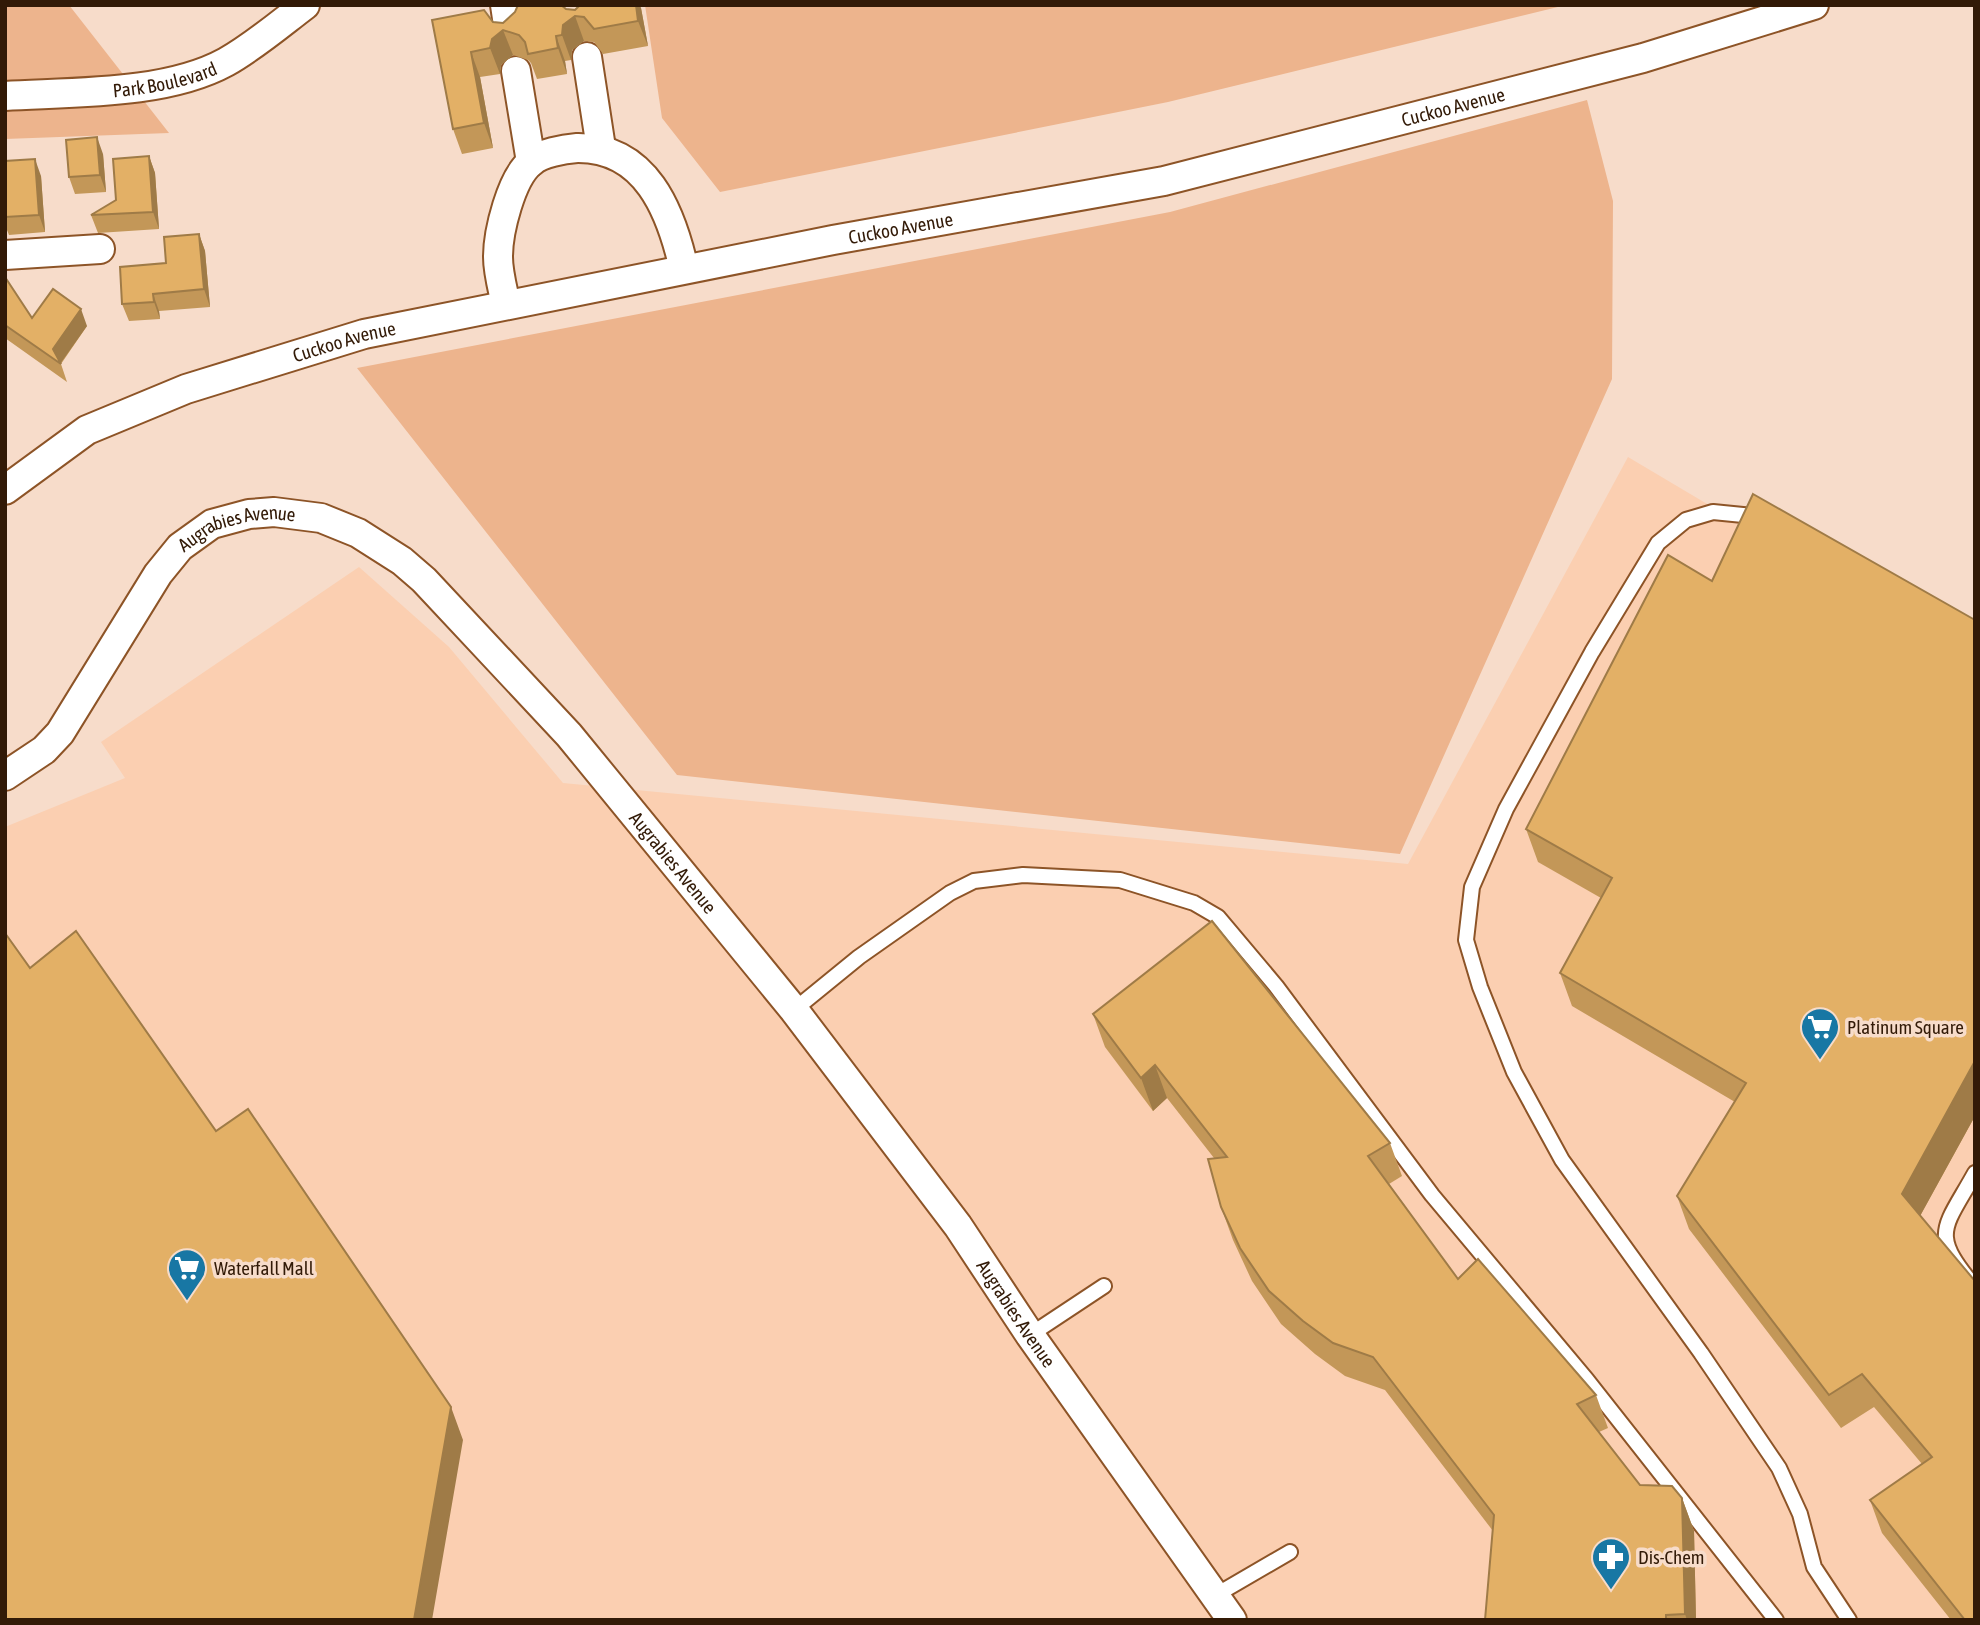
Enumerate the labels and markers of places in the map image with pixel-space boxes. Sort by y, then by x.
supermarket icon: Platinum Square [1799,1006,1841,1061]
place label: Platinum Square [1847,1016,1964,1038]
supermarket icon: Waterfall Mall [166,1247,208,1302]
place label: Waterfall Mall [214,1257,314,1279]
pharmacy icon: Dis-Chem [1590,1536,1632,1591]
place label: Dis-Chem [1638,1546,1705,1568]

